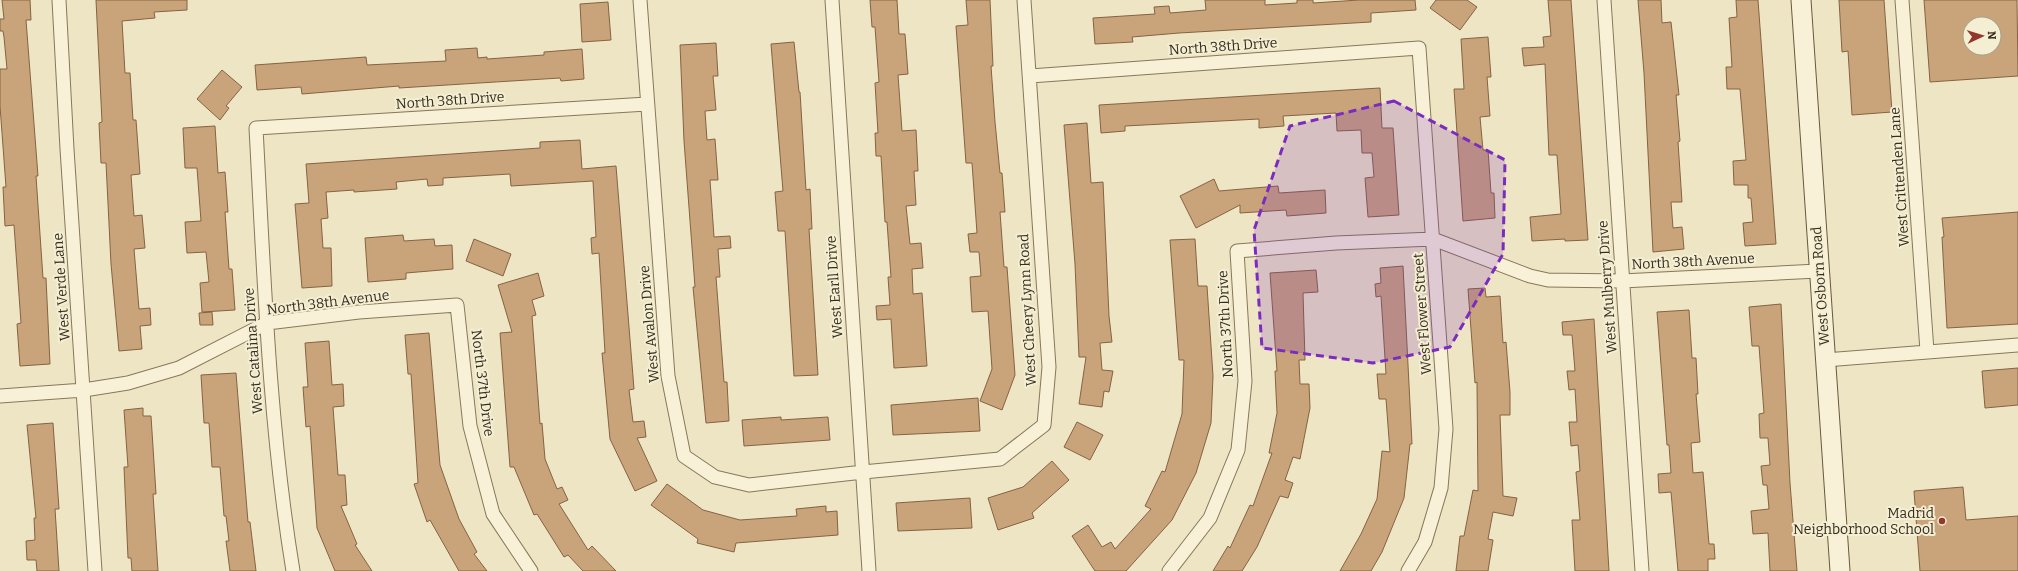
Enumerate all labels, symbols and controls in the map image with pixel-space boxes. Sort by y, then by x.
north arrow [1962,16,2002,56]
text: N [1985,31,1998,41]
street label: North 38th Drive [1168,34,1278,59]
street label: North 38th Drive [395,88,505,113]
street label: West Crittenden Lane [1886,106,1913,247]
street label: West Mulberry Drive [1594,220,1621,354]
street label: West Osborn Road [1808,226,1833,346]
street label: West Verde Lane [49,232,74,342]
street label: West Cheery Lynn Road [1015,233,1040,387]
street label: West Earll Drive [822,235,847,339]
street label: North 38th Avenue [1631,250,1755,273]
street label: West Flower Street [1410,252,1435,375]
street label: West Avalon Drive [636,265,663,383]
street label: North 37th Drive [1214,270,1237,378]
street label: West Catalina Drive [241,287,266,415]
street label: North 38th Avenue [266,287,390,318]
street label: North 37th Drive [468,329,497,437]
place label: Madrid Neighborhood School [1793,505,1934,538]
marker: Madrid Neighborhood School [1937,516,1947,526]

